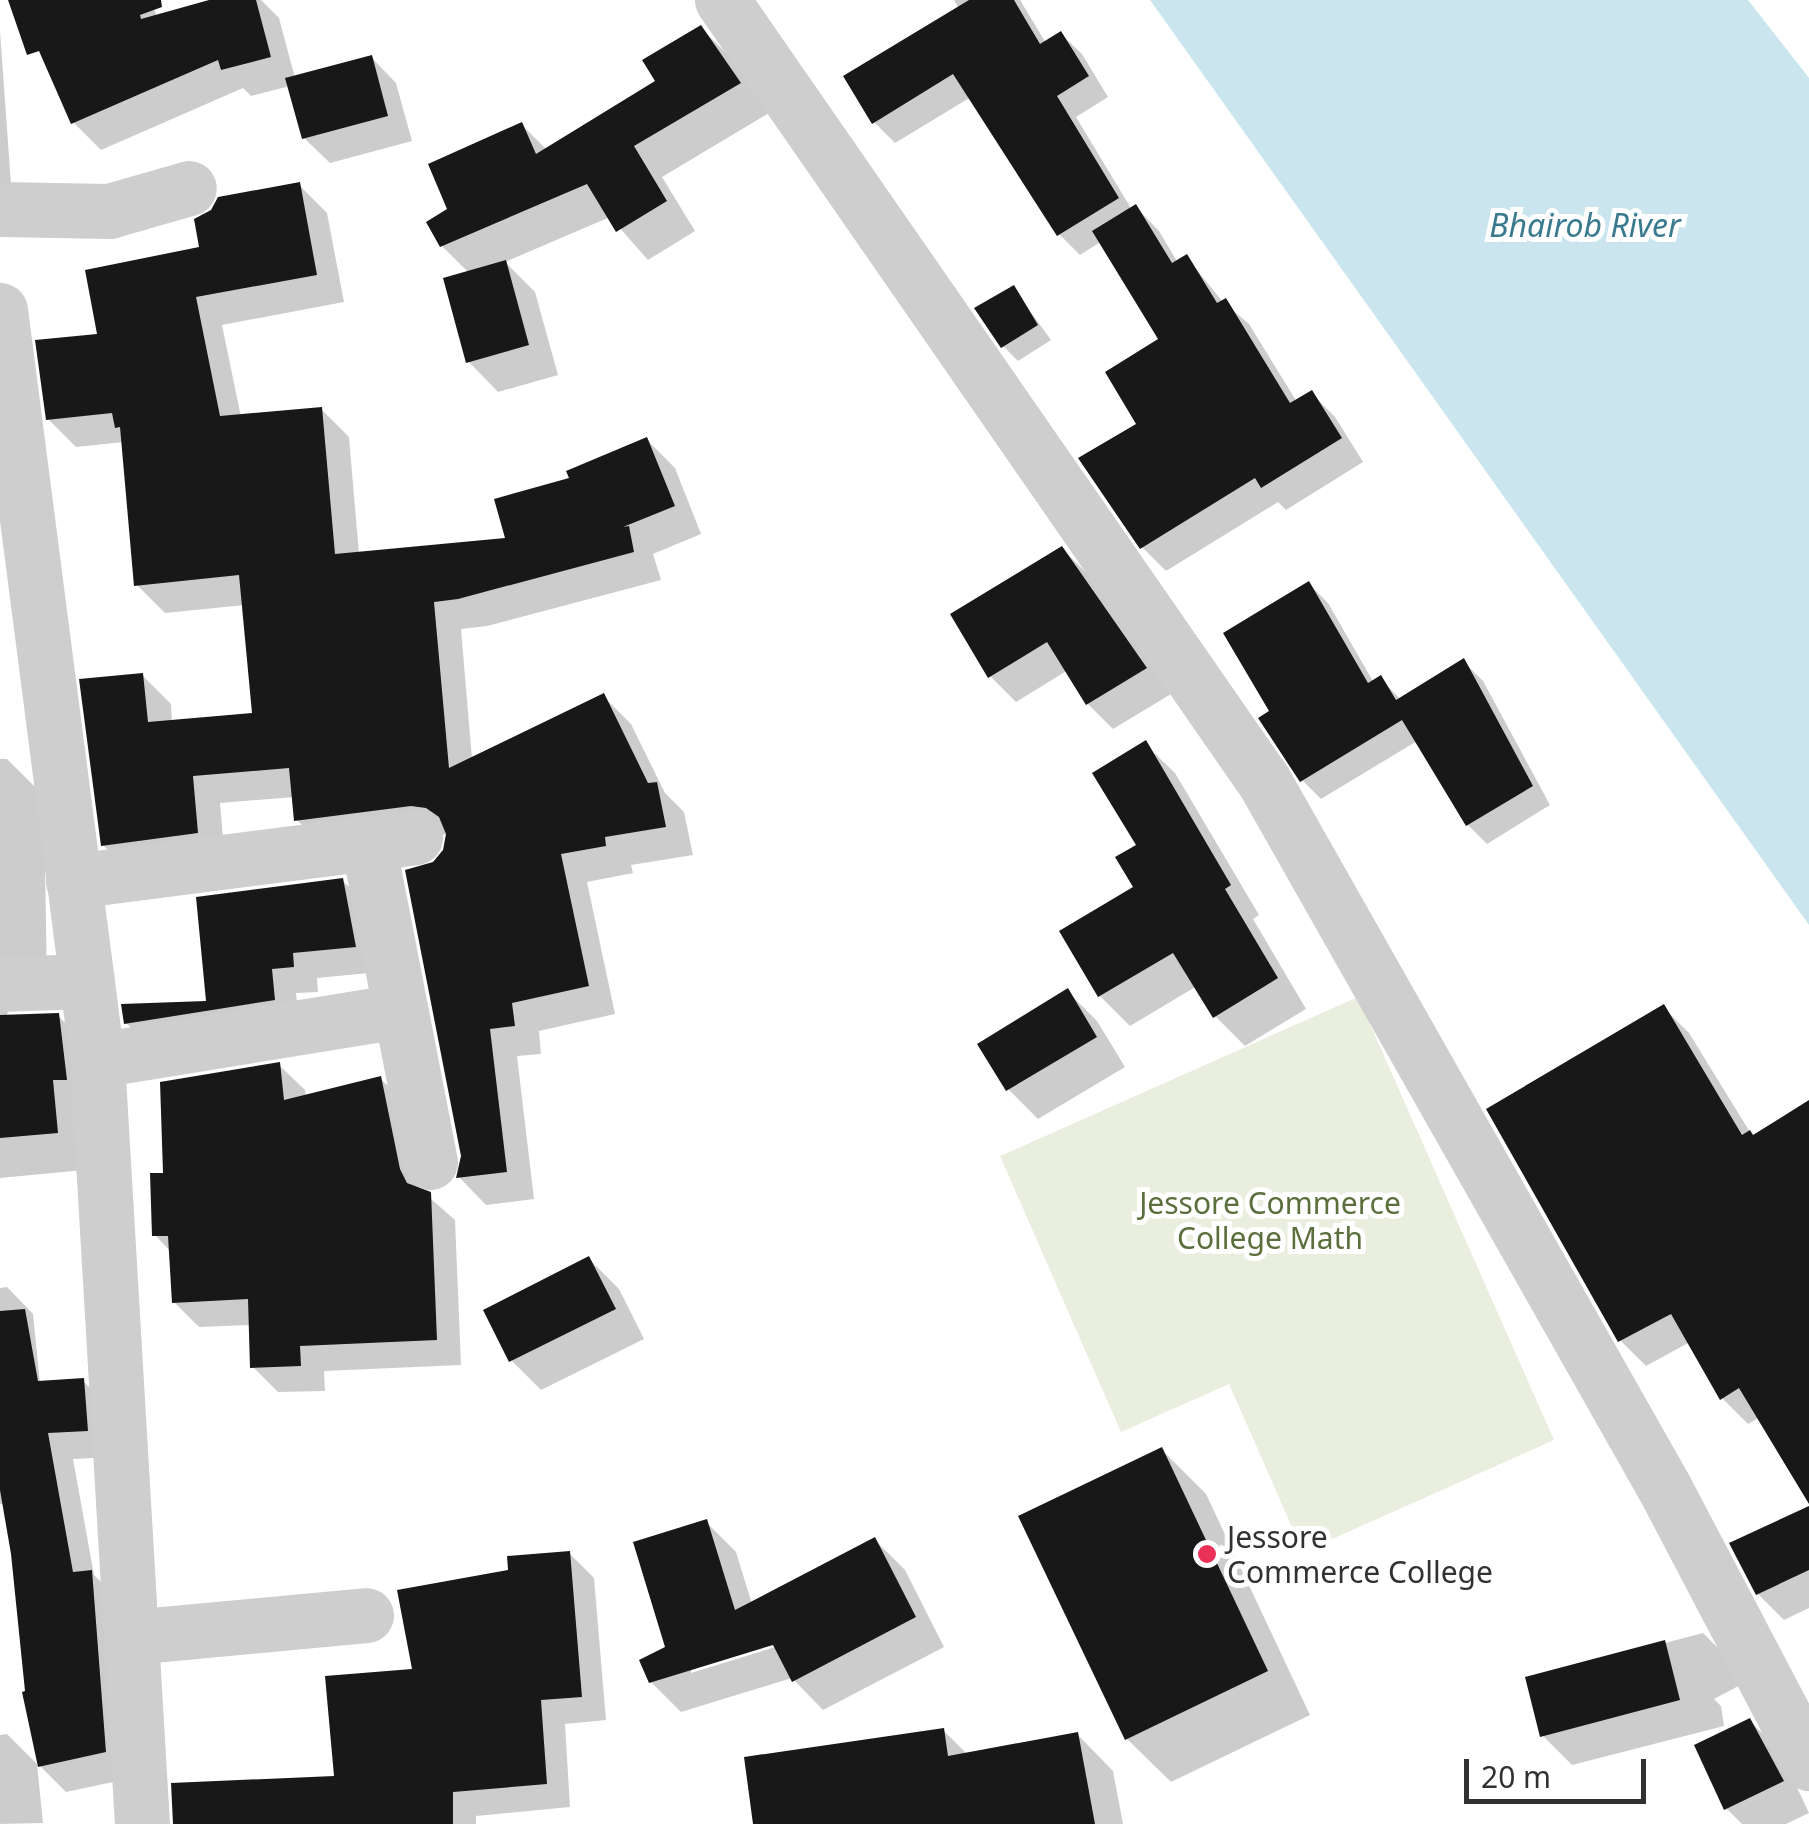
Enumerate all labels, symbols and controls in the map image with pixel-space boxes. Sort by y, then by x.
water label: Bhairob River [1489,206,1681,244]
park label: Jessore Commerce College Math [1139,1185,1401,1256]
place label: Jessore Commerce College [1227,1519,1493,1590]
marker: Jessore Commerce College [1196,1543,1218,1565]
scale bar [1469,1739,1652,1801]
text: 20 m [1481,1756,1551,1797]

